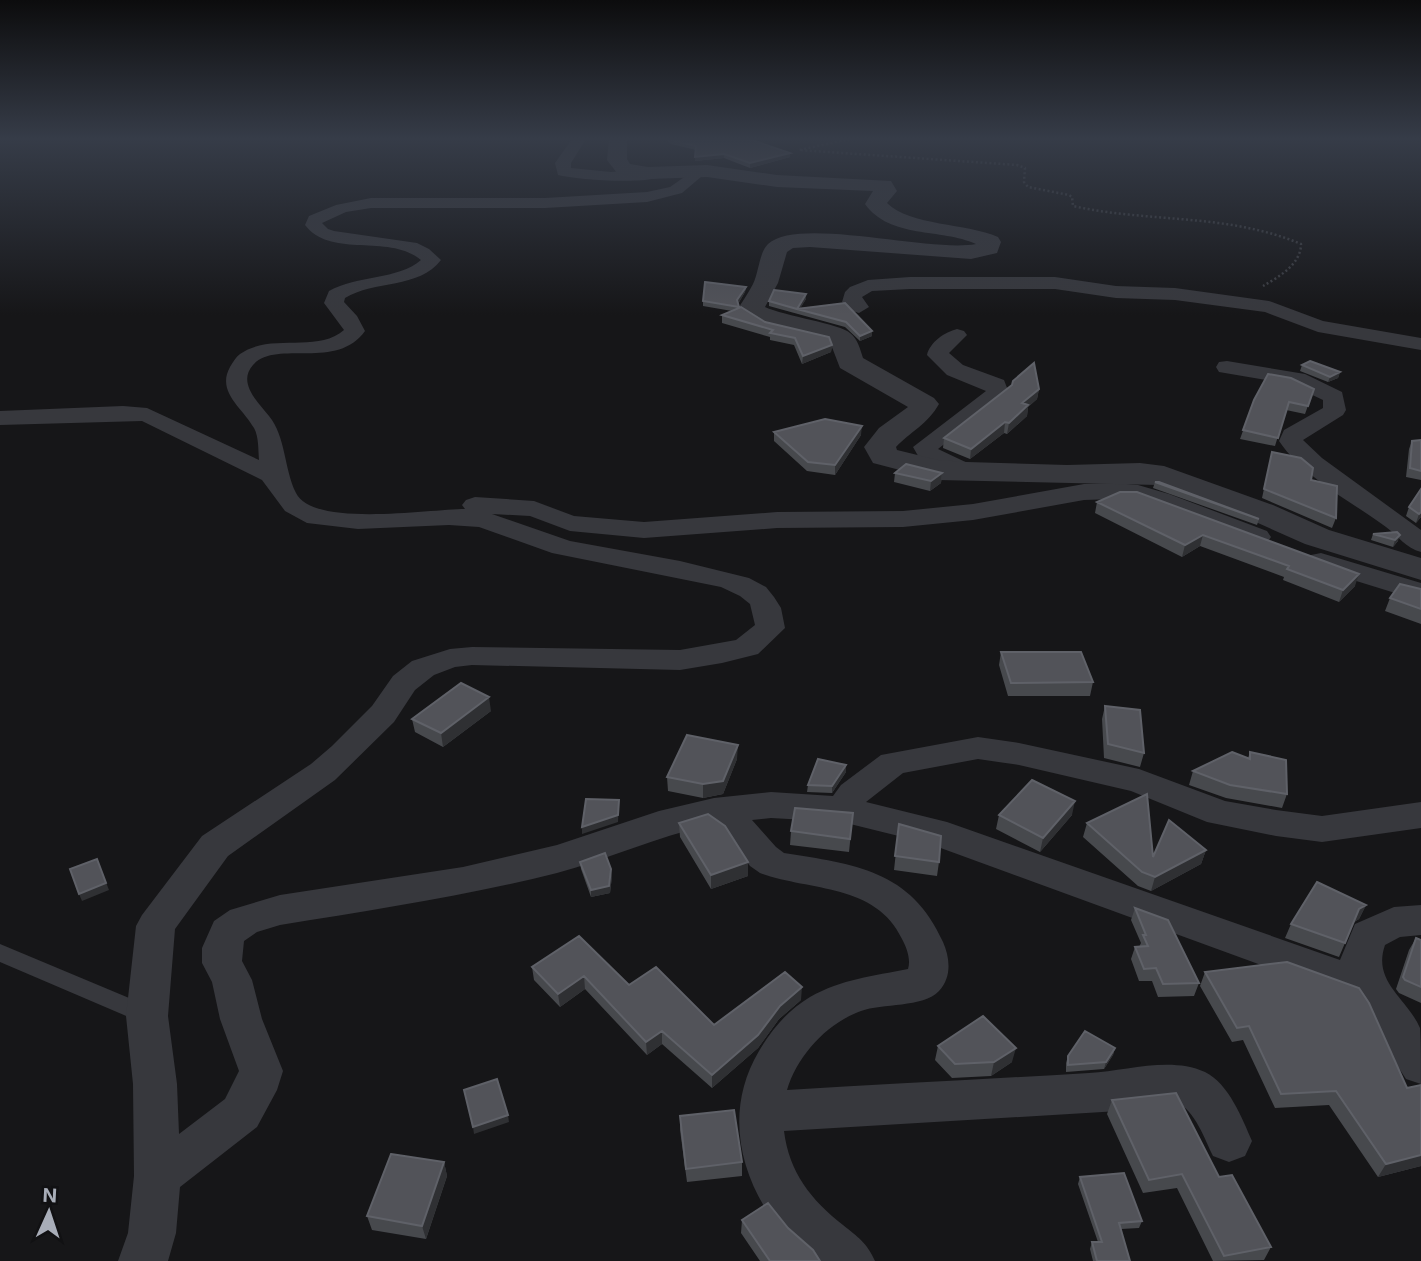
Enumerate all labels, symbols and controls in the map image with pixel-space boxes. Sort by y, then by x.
north arrow [14,1177,84,1247]
text: N [42,1184,58,1207]

